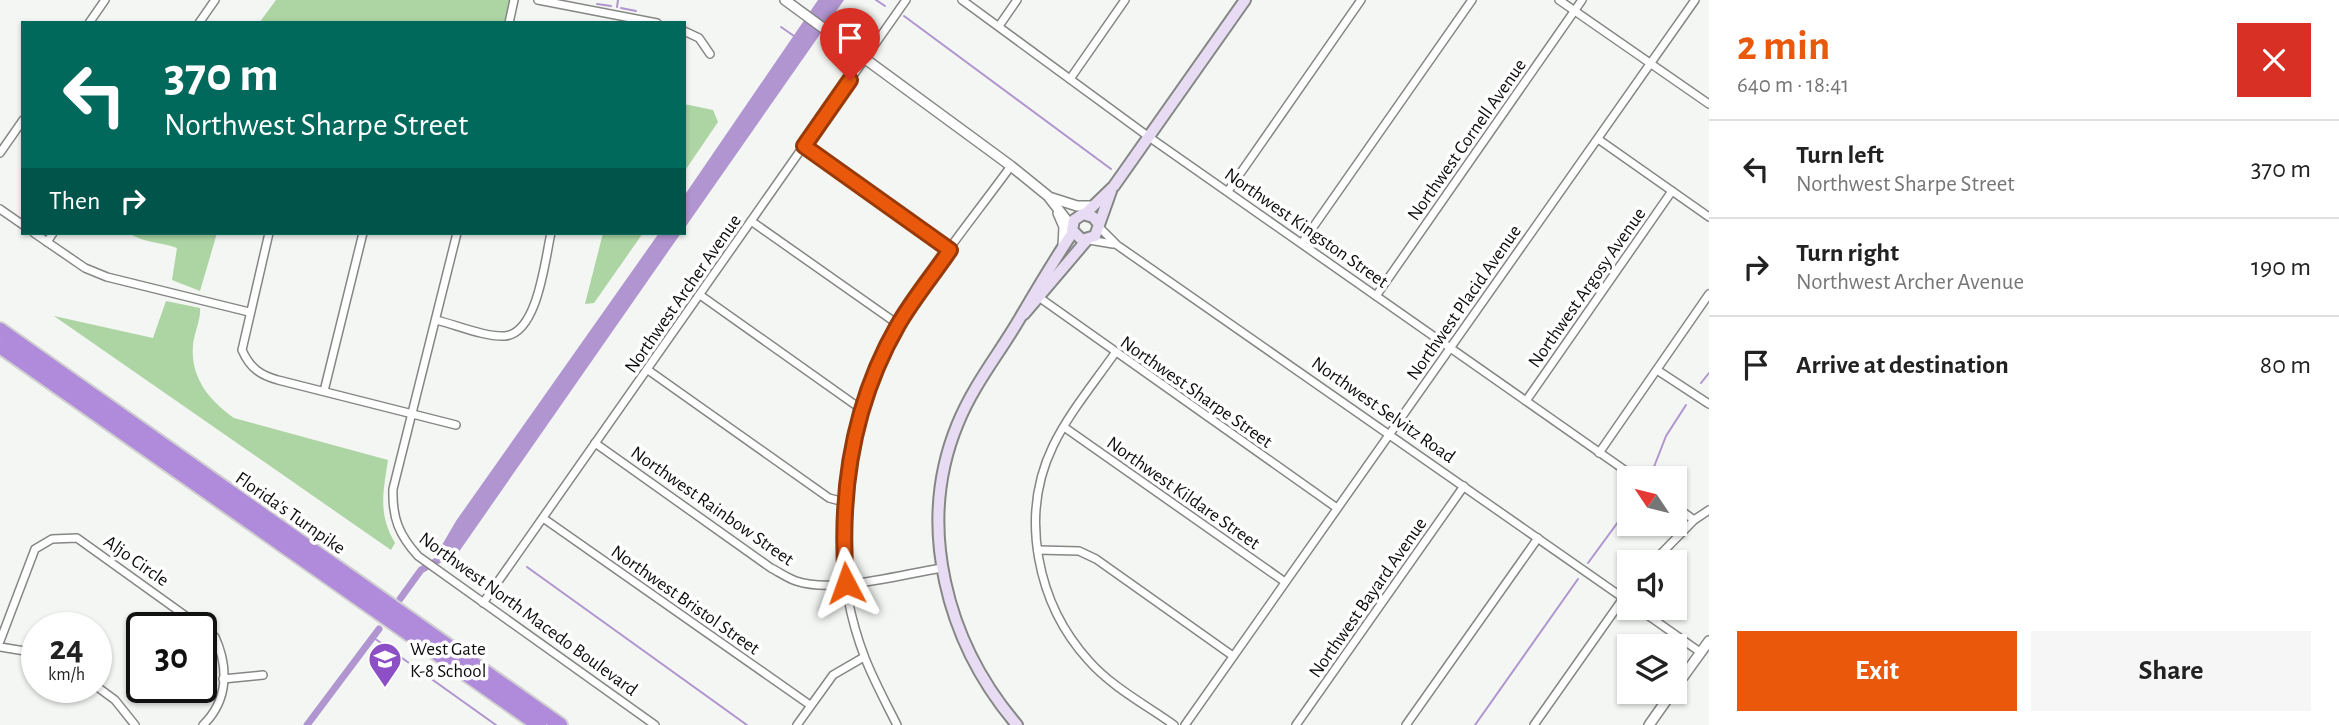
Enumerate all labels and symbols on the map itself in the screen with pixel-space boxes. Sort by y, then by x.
pin [820,8,880,80]
street label: Northwest Cornell Avenue [1404,56,1530,224]
street label: Northwest Kingston Street [1221,165,1391,292]
street label: Northwest Argosy Avenue [1525,205,1650,371]
street label: Northwest Archer Avenue [621,211,745,377]
street label: Northwest Placid Avenue [1404,222,1525,384]
street label: Northwest Sharpe Street [1117,333,1276,452]
street label: Northwest Selvitz Road [1308,354,1459,467]
street label: Northwest Kildare Street [1103,433,1263,553]
street label: Northwest Rainbow Street [627,443,797,570]
north arrow [1617,466,1687,536]
street label: Florida's Turnpike [232,468,348,558]
street label: Northwest Bayard Avenue [1306,514,1431,681]
street label: Northwest North Macedo Boulevard [415,529,641,700]
street label: Aljo Circle [100,532,172,590]
street label: Northwest Bristol Street [607,542,763,659]
position arrow [809,546,883,620]
speed limit sign: 30 [126,612,217,703]
school or university icon: West Gate K-8 School [366,640,404,689]
place label: West Gate K-8 School [410,640,486,681]

